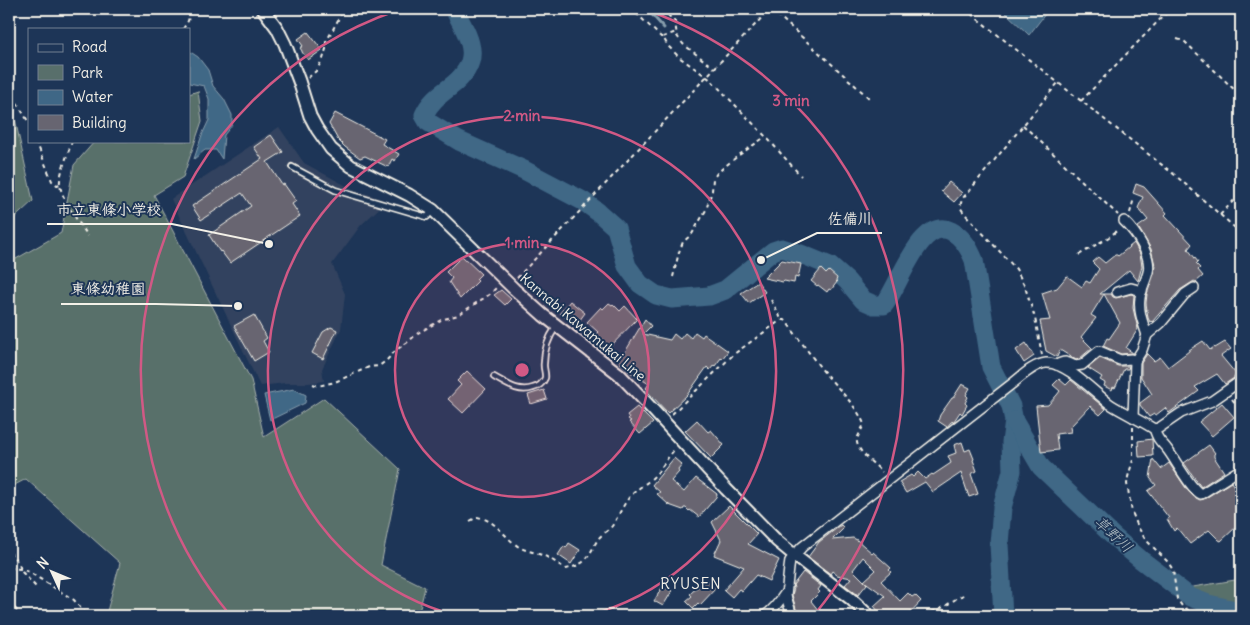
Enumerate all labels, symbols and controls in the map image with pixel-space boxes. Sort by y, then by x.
legend [28,28,190,142]
text: Road [72,37,107,56]
text: Park [72,63,103,82]
text: Water [72,87,113,106]
text: 3 min [772,91,810,110]
text: 2 min [504,106,541,125]
text: Building [72,113,127,132]
callout: 市立東條小学校 [47,194,172,224]
text: 市立東條小学校 [56,200,162,219]
callout: 佐備川 [817,203,882,233]
text: 佐備川 [827,209,873,228]
text: 1 min [505,233,540,252]
street label: Kannabi Kawamukai Line [516,269,650,385]
callout: 東條幼稚園 [61,274,156,304]
text: 東條幼稚園 [70,279,146,298]
centre of rings [513,361,531,379]
water label: 草野川 [1091,512,1137,556]
north arrow [28,548,78,598]
text: N [33,553,52,573]
district label: RYUSEN [660,574,722,593]

